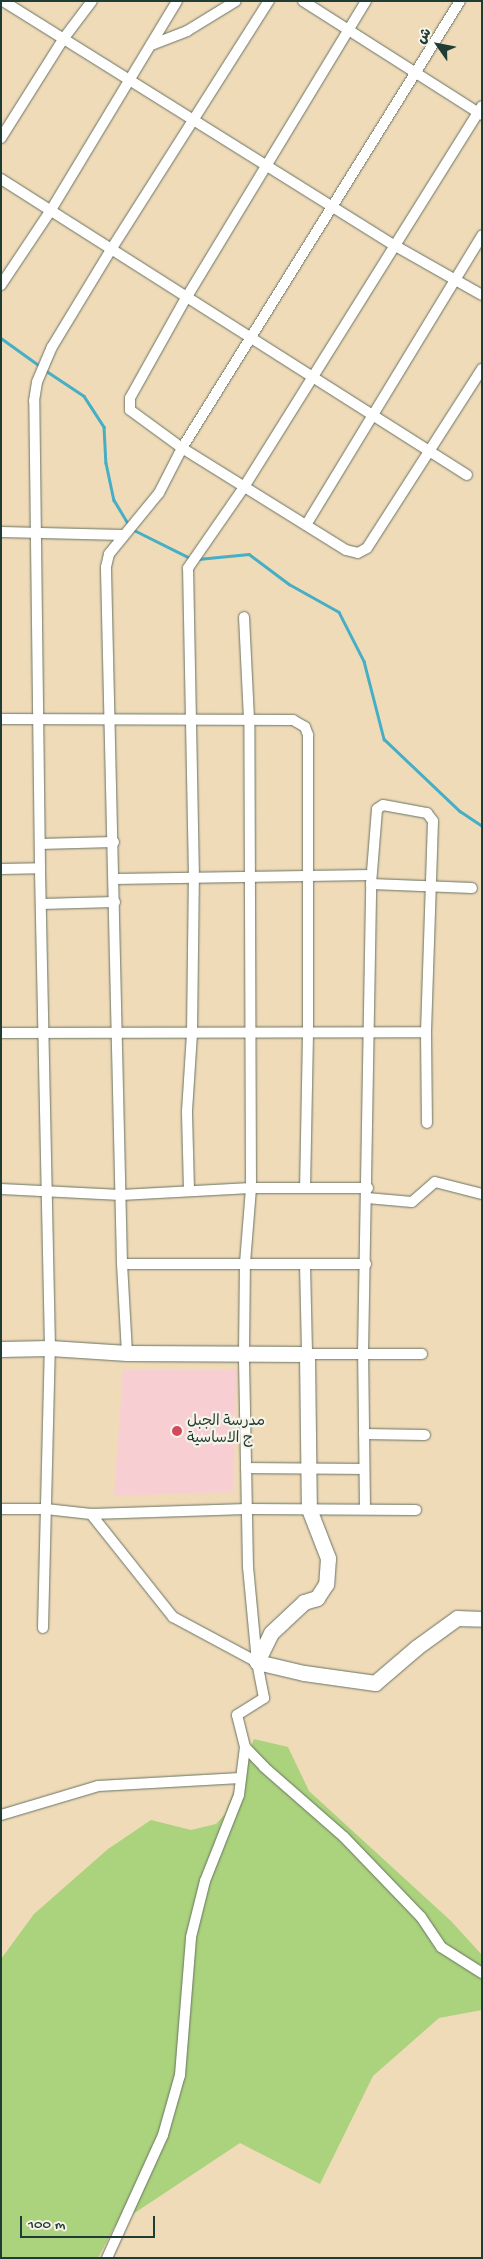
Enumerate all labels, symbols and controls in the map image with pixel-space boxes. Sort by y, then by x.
north arrow [413,20,463,70]
text: ش [414,25,436,48]
place label: مدرسة الجبل ج الاساسية [187,1413,265,1448]
marker: مدرسة الجبل ج الاساسية [171,1425,183,1437]
scale bar [22,2206,158,2238]
text: 100 m [28,2216,65,2234]

